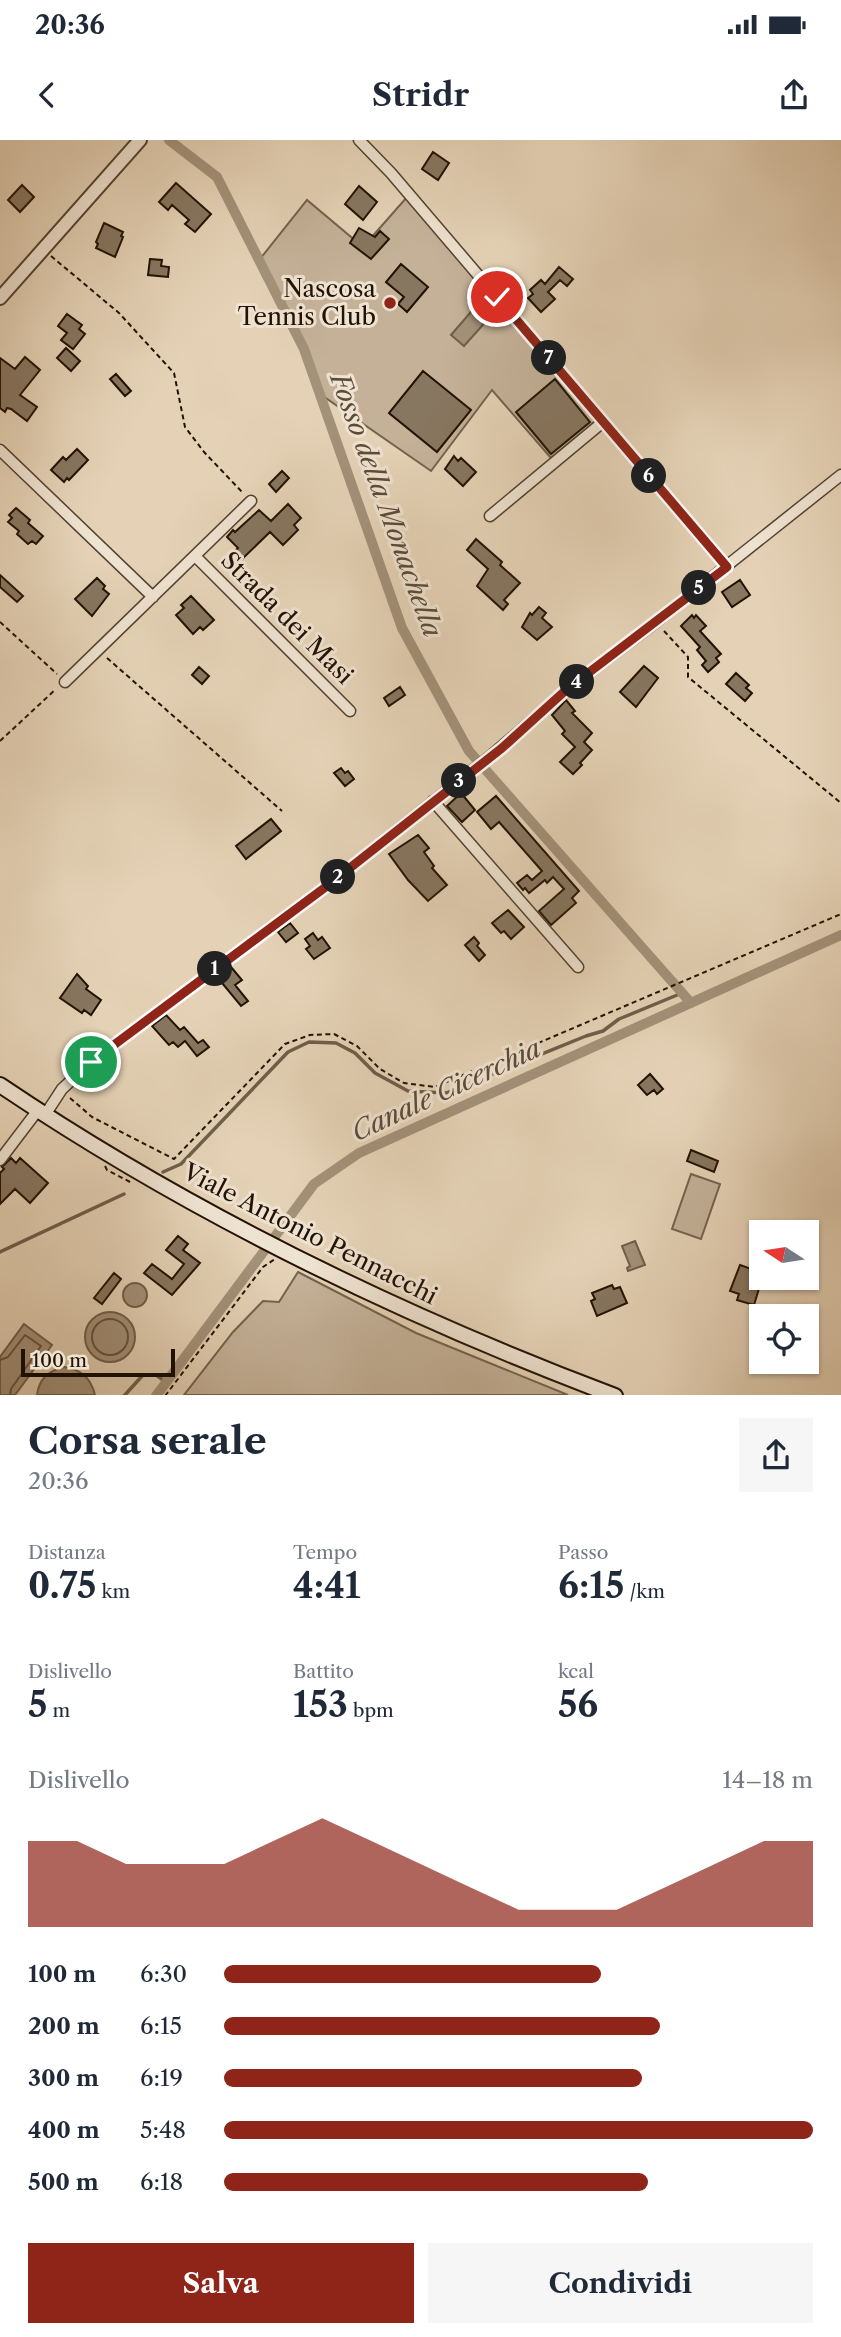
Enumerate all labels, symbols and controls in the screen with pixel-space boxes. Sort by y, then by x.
text: 20:36 [35,9,105,41]
text: Stridr [372,75,469,114]
icon: back [28,76,66,114]
icon: share [775,76,813,114]
pin [467,267,527,327]
place label: Nascosa Tennis Club [238,274,376,331]
icon: check [478,278,516,316]
marker: Nascosa Tennis Club [382,295,398,311]
pin: 7 [532,340,566,375]
text: 7 [544,346,553,369]
water label: Fosso della Monachella [323,367,449,642]
pin: 6 [632,458,666,494]
text: 6 [643,464,654,487]
street label: Strada dei Masi [215,545,360,690]
pin: 5 [682,570,716,606]
text: 5 [693,576,704,599]
pin: 4 [560,664,594,700]
text: 4 [571,670,582,693]
pin: 3 [442,764,476,798]
text: 3 [453,769,464,792]
pin: 2 [320,860,356,894]
text: 2 [332,865,343,888]
pin: 1 [198,952,232,986]
text: 1 [210,957,219,980]
pin [61,1032,121,1092]
water label: Canale Cicerchia [346,1032,546,1148]
icon: arrive [72,1043,110,1081]
street label: Viale Antonio Pennacchi [177,1156,442,1310]
north arrow [749,1220,819,1290]
map controls [749,1220,819,1374]
button: locate [749,1304,819,1374]
scale bar [21,1346,175,1378]
text: 100 m [32,1349,87,1372]
text: Corsa serale [28,1417,267,1464]
button: share [739,1418,813,1492]
text: 20:36 [28,1467,88,1495]
text: Distanza [28,1541,106,1564]
text: Tempo [293,1541,357,1564]
text: Passo [558,1541,609,1564]
text: 0.75 [28,1564,96,1607]
text: 4:41 [293,1564,361,1607]
text: 6:15 [558,1564,624,1607]
text: km [96,1580,130,1603]
text: /km [624,1580,665,1603]
text: Dislivello [28,1660,112,1683]
text: Battito [293,1660,354,1683]
text: kcal [558,1660,594,1683]
text: 5 [28,1683,47,1726]
text: 153 [293,1683,348,1726]
text: 56 [558,1683,598,1726]
text: m [47,1699,70,1722]
text: bpm [348,1699,394,1722]
text: Dislivello [28,1766,130,1794]
text: 14–18 m [722,1766,813,1794]
text: 100 m [28,1960,96,1988]
text: 6:30 [140,1960,187,1988]
text: 200 m [28,2012,100,2040]
text: 6:15 [140,2012,182,2040]
text: 300 m [28,2064,99,2092]
text: 6:19 [140,2064,183,2092]
text: 400 m [28,2116,100,2144]
text: 5:48 [140,2116,186,2144]
text: 500 m [28,2168,99,2196]
text: 6:18 [140,2168,183,2196]
button: Salva [28,2243,414,2323]
button: Condividi [428,2243,813,2323]

